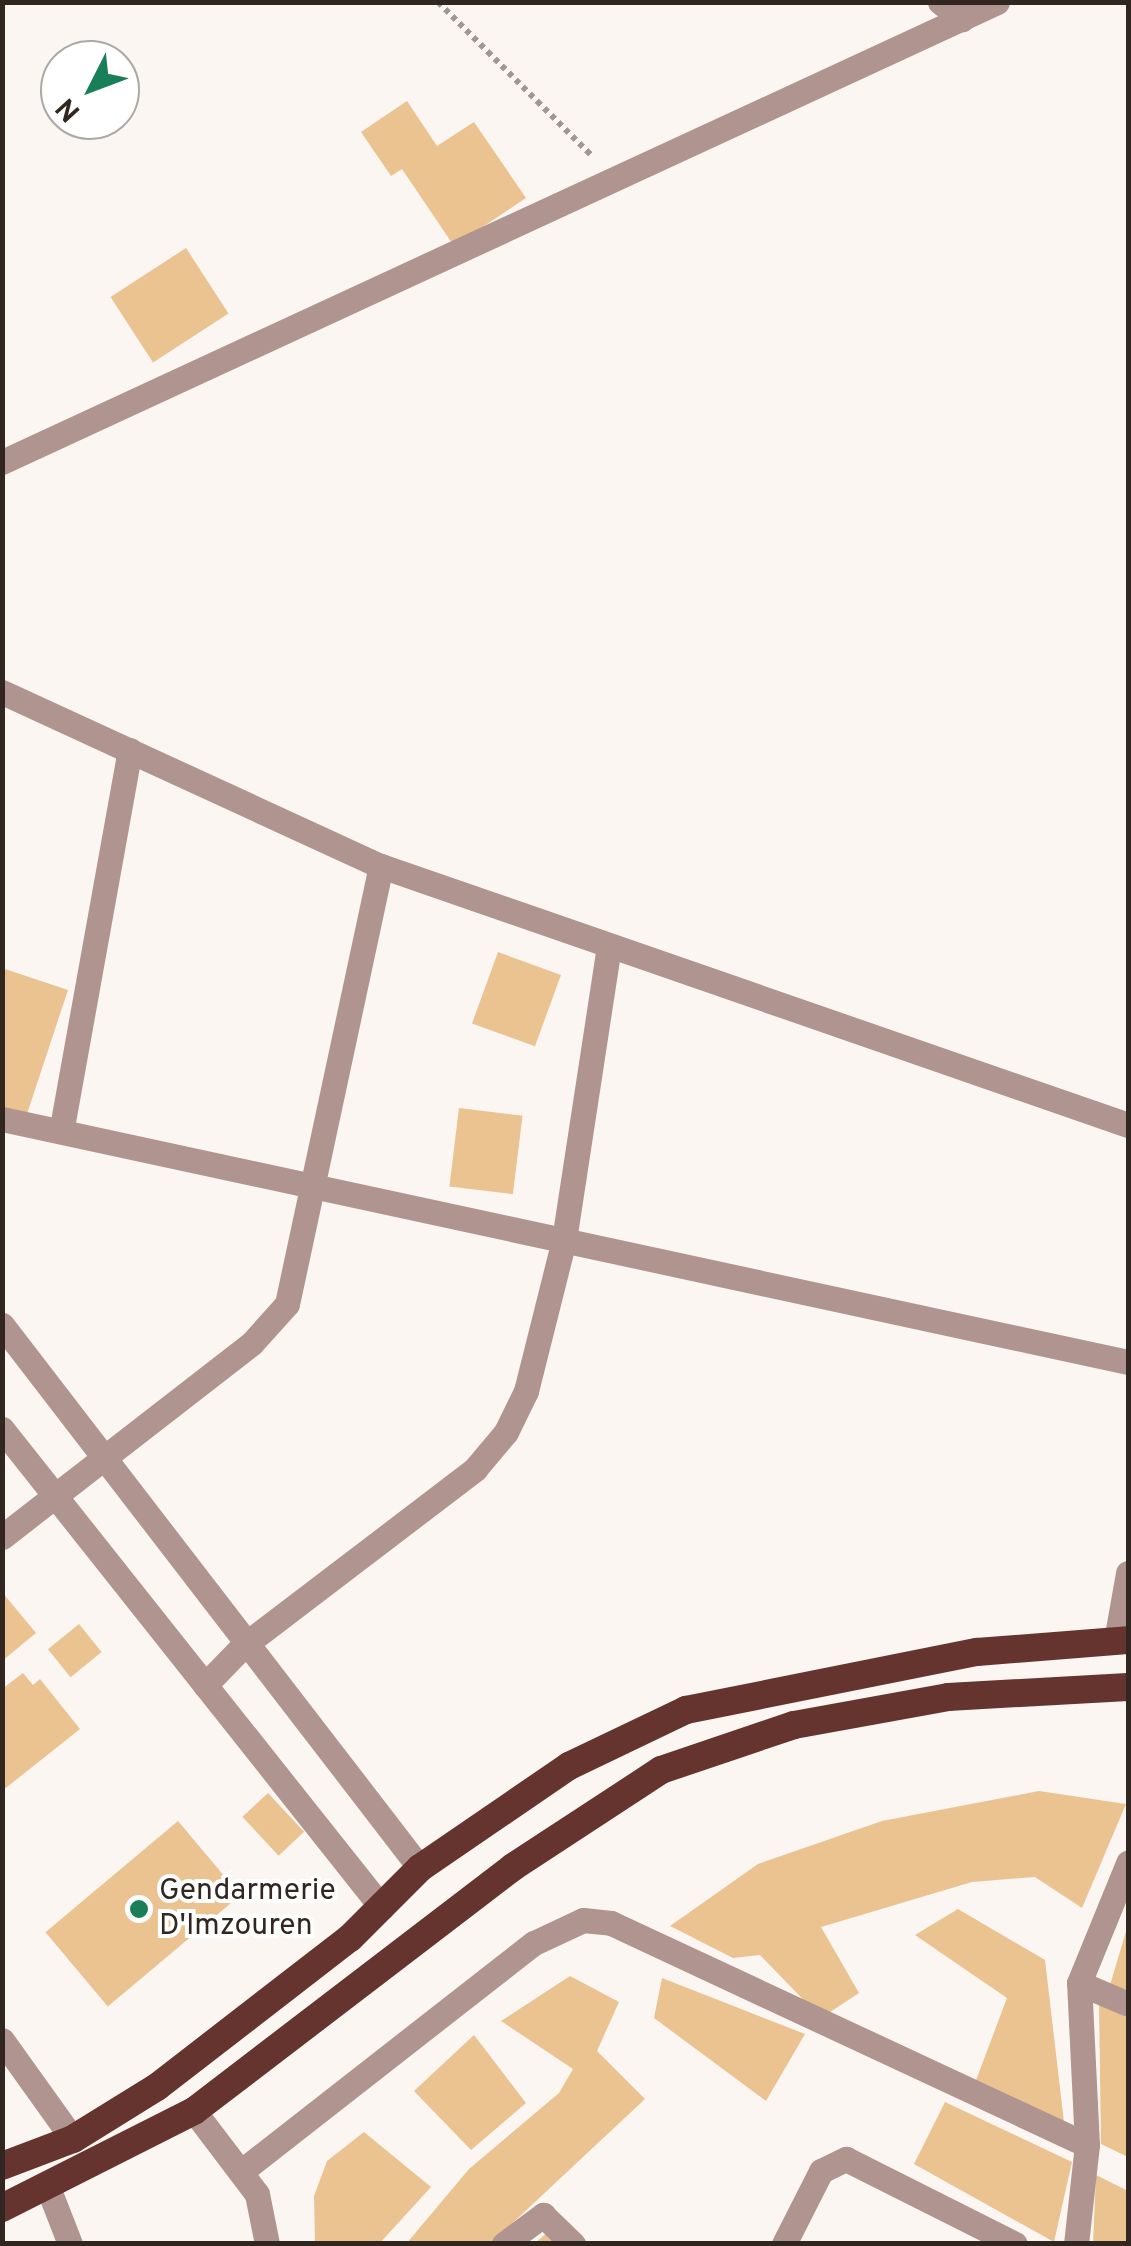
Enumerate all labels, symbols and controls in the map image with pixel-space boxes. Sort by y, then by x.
north arrow [40,40,140,140]
text: N [49,89,89,128]
place label: Gendarmerie D'Imzouren [159,1874,336,1944]
marker: Gendarmerie D'Imzouren [128,1898,150,1920]

